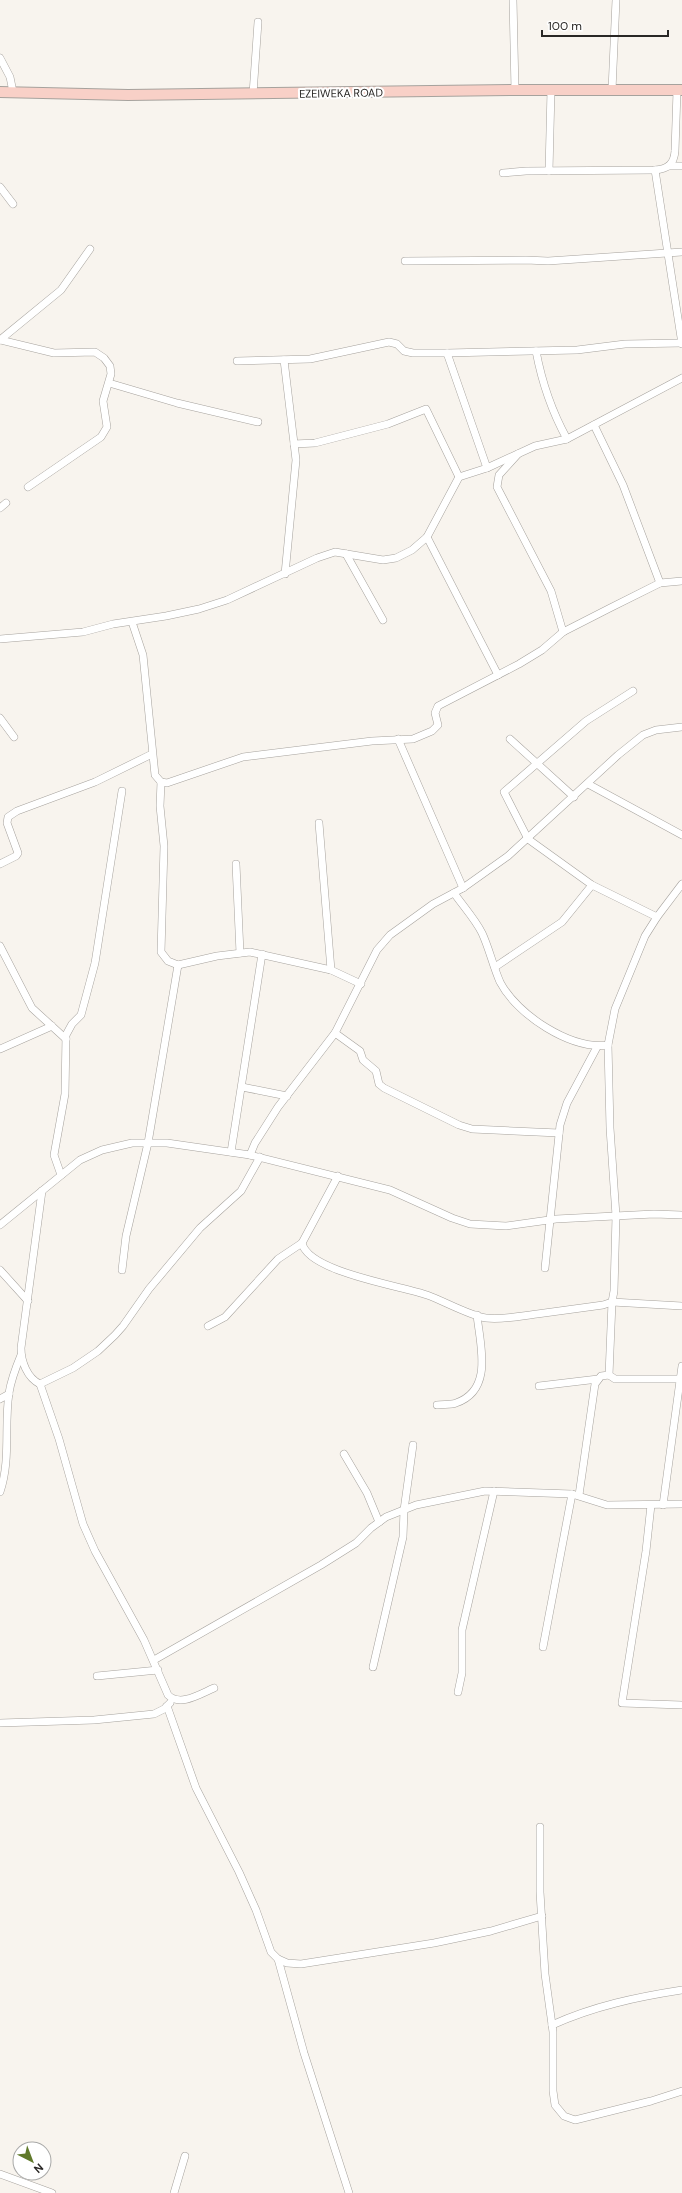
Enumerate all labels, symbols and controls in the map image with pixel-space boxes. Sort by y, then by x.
scale bar [542,12,668,38]
text: 100 m [548,18,582,34]
street label: EZEIWEKA ROAD [299,85,383,101]
north arrow [12,2141,52,2181]
text: N [31,2161,46,2176]

